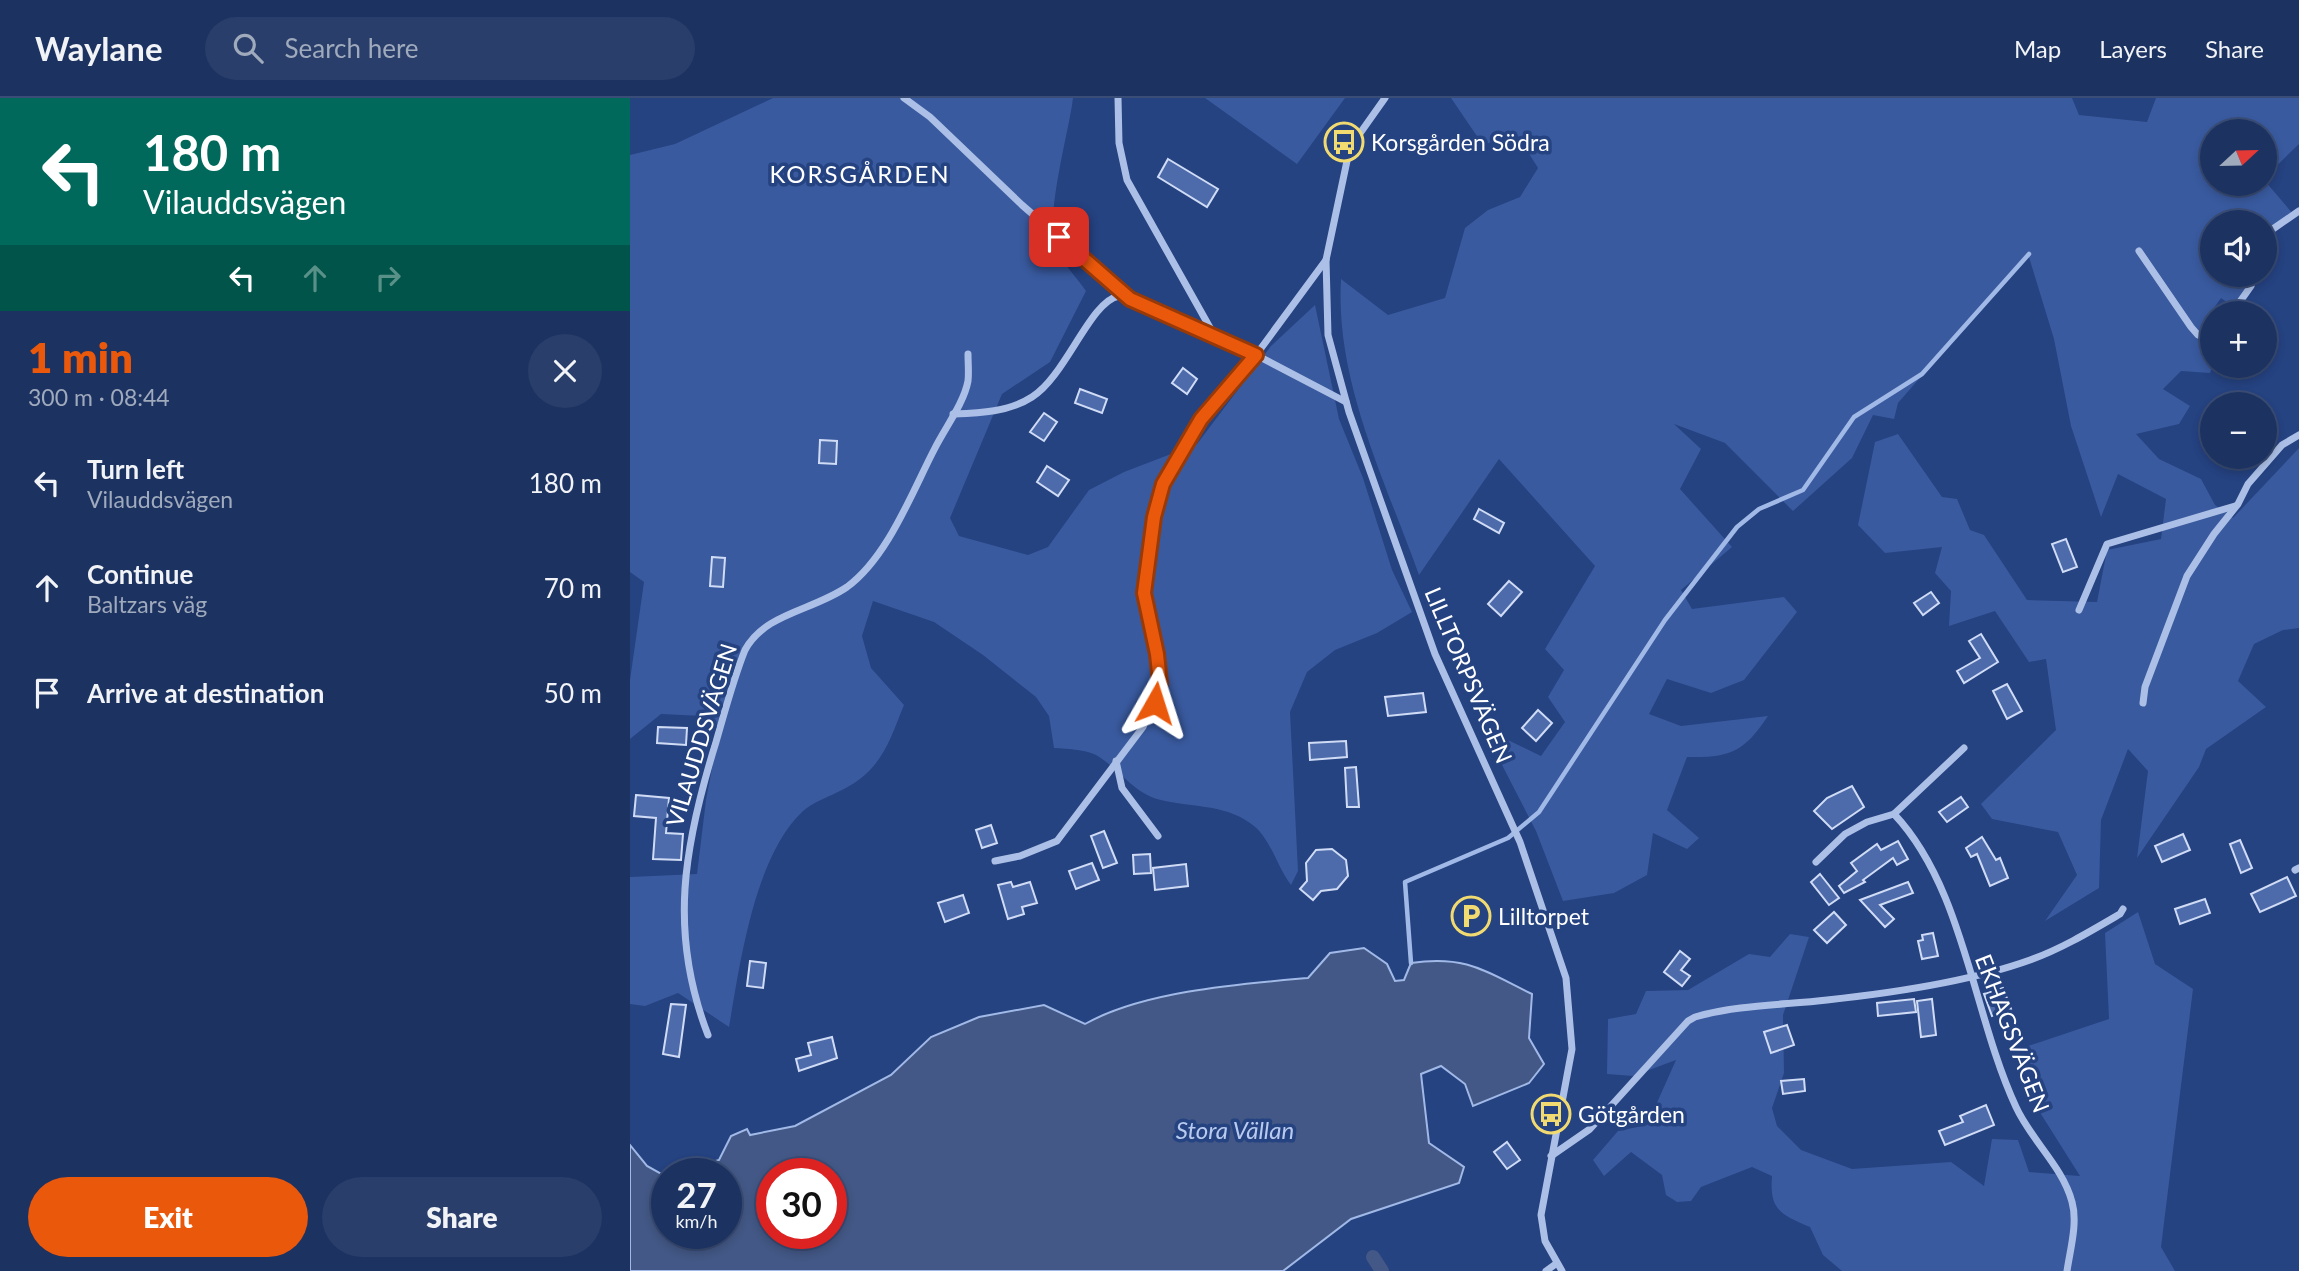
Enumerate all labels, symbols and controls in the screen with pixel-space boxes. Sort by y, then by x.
search box [205,17,695,80]
text: Waylane [35,28,163,68]
icon: search [229,29,267,67]
text: Search here [285,32,419,64]
text: Map [2014,34,2061,63]
text: Layers [2099,34,2167,63]
text: Share [2205,34,2264,63]
north arrow [2200,119,2277,196]
map controls [2200,119,2277,469]
bus stop icon: Korsgården Södra [1323,121,1365,163]
text: 180 m [143,123,281,181]
icon: left [28,126,119,217]
place label: Korsgården Södra [1371,128,1550,156]
district label: KORSGÅRDEN [769,159,951,188]
text: Vilauddsvägen [143,182,346,221]
pin [1029,207,1089,267]
button: sound [2200,210,2277,287]
icon: arrive [1040,218,1078,256]
icon: left [223,259,261,297]
icon: ahead [296,259,334,297]
icon: right [369,259,407,297]
button: + [2200,301,2277,378]
text: 1 min [28,332,133,382]
button: close [528,334,602,408]
text: 300 m · 08:44 [28,383,170,411]
button: − [2200,392,2277,469]
text: Turn left [87,453,184,485]
icon: left [28,464,66,502]
text: 180 m [529,467,602,499]
text: Vilauddsvägen [87,485,233,513]
text: Continue [87,558,193,590]
icon: ahead [28,569,66,607]
text: 70 m [544,572,602,604]
street label: LILLTORPSVÄGEN [1419,583,1519,767]
text: Baltzars väg [87,590,207,618]
street label: VILAUDDSVÄGEN [660,640,742,830]
position arrow [1118,666,1192,740]
icon: arrive [28,674,66,712]
text: Arrive at destination [87,677,324,709]
text: 50 m [544,677,602,709]
parking icon: Lilltorpet [1450,895,1492,937]
place label: Lilltorpet [1498,902,1590,930]
street label: EKHAGSVÄGEN [1970,950,2056,1116]
bus stop icon: Götgården [1530,1093,1572,1135]
place label: Götgården [1578,1100,1685,1128]
water label: Stora Vällan [1176,1115,1294,1144]
speed limit sign: 30 [756,1158,847,1249]
text: 27 [676,1173,717,1215]
button: Exit [28,1177,308,1257]
button: Share [322,1177,602,1257]
text: km/h [675,1210,718,1232]

